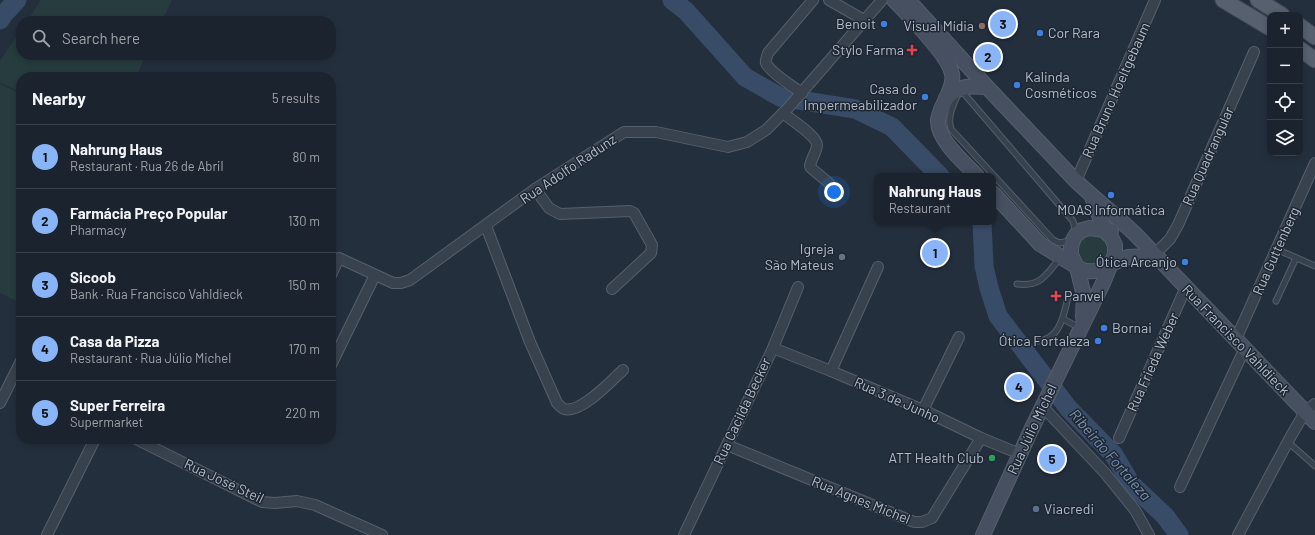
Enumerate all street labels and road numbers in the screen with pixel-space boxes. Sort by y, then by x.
street label: Rua Bruno Hoeltgebaum [1078,19,1153,160]
street label: Rua Quadrangular [1178,104,1237,208]
street label: Rua Adolfo Radunz [516,130,619,207]
street label: Rua Guttenberg [1249,204,1303,297]
street label: Rua Francisco Vahldieck [1179,281,1294,399]
street label: Rua Frieda Weber [1123,310,1182,414]
street label: Rua Cacilda Becker [709,355,774,467]
street label: Rua 3 de Junho [852,373,943,426]
street label: Rua Júlio Michel [1003,381,1060,477]
street label: Rua José Steil [182,455,267,506]
street label: Rua Agnes Michel [809,472,913,527]

